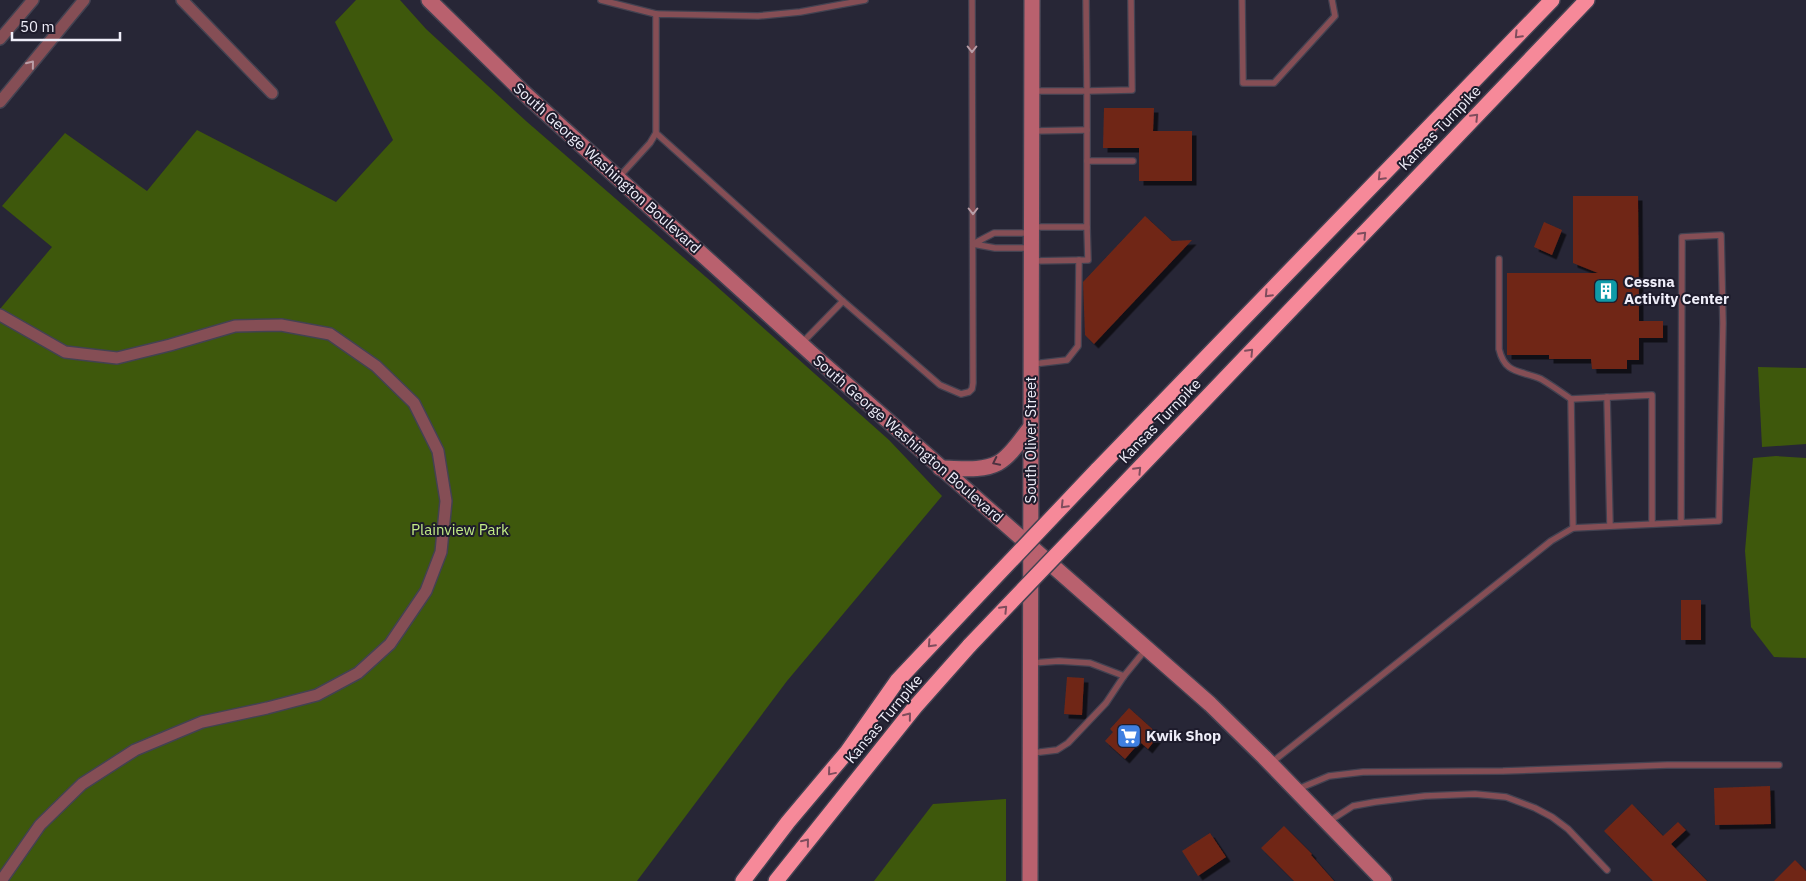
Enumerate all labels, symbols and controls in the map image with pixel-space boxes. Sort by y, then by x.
scale bar [12,10,120,42]
text: 50 m [20,17,55,36]
one-way arrow [1515,29,1524,38]
one-way arrow [967,45,977,53]
one-way arrow [25,61,34,70]
street label: South George Washington Boulevard [510,78,705,257]
street label: Kansas Turnpike [1394,81,1485,174]
one-way arrow [1469,114,1478,123]
one-way arrow [1378,171,1387,180]
one-way arrow [968,208,978,215]
one-way arrow [1357,231,1366,240]
place label: Cessna Activity Center [1624,272,1729,308]
building icon: Cessna Activity Center [1593,278,1619,304]
one-way arrow [1265,288,1274,297]
one-way arrow [1244,349,1253,358]
street label: South George Washington Boulevard [809,351,1007,526]
street label: Kansas Turnpike [1114,374,1205,467]
street label: South Oliver Street [1021,376,1040,504]
one-way arrow [993,456,1002,466]
one-way arrow [1132,466,1141,475]
one-way arrow [1061,499,1070,508]
park label: Plainview Park [411,520,509,539]
one-way arrow [998,606,1007,615]
one-way arrow [928,639,937,648]
street label: Kansas Turnpike [841,670,926,767]
one-way arrow [902,713,910,722]
supermarket icon: Kwik Shop [1116,723,1142,749]
place label: Kwik Shop [1146,726,1221,745]
one-way arrow [828,766,837,775]
one-way arrow [800,839,808,848]

